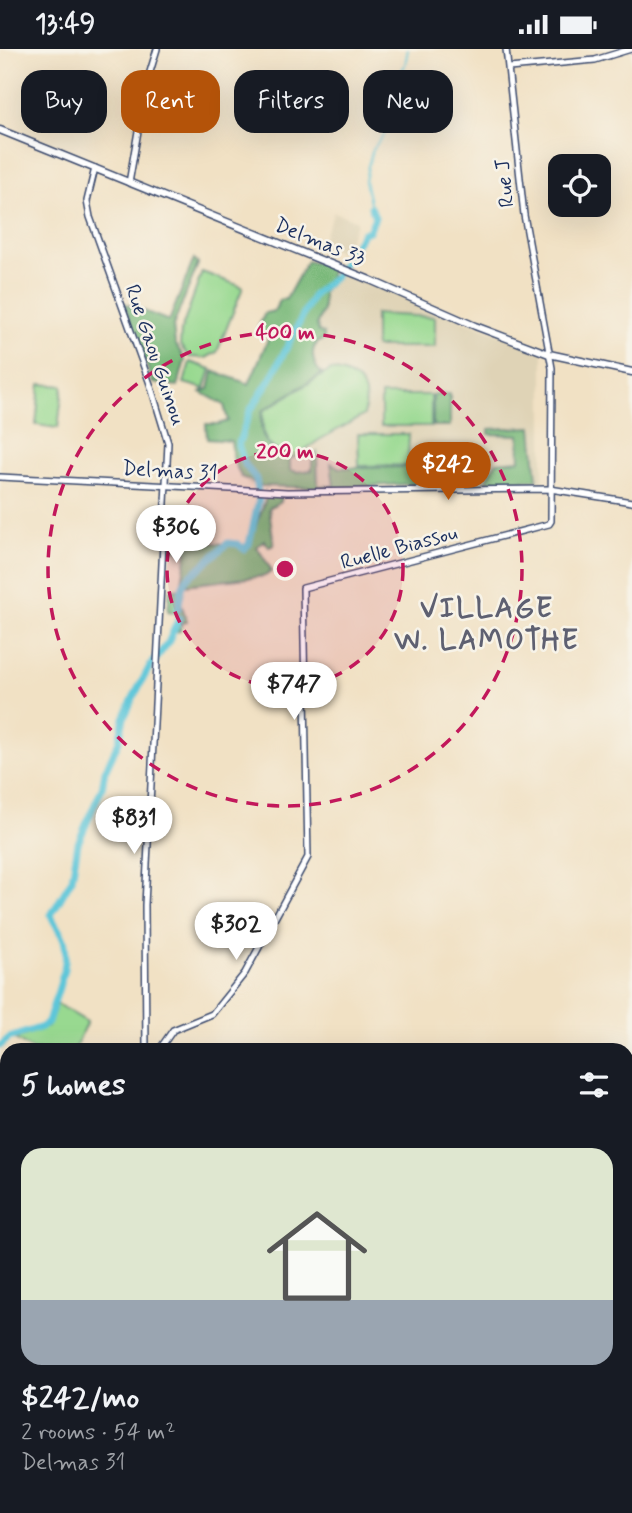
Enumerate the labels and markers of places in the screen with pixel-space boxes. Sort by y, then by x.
pin: $242 [407,442,489,502]
pin: $306 [135,505,217,565]
centre of rings [273,557,297,581]
pin: $747 [253,663,335,722]
pin: $831 [93,797,175,856]
pin: $302 [195,902,277,962]

